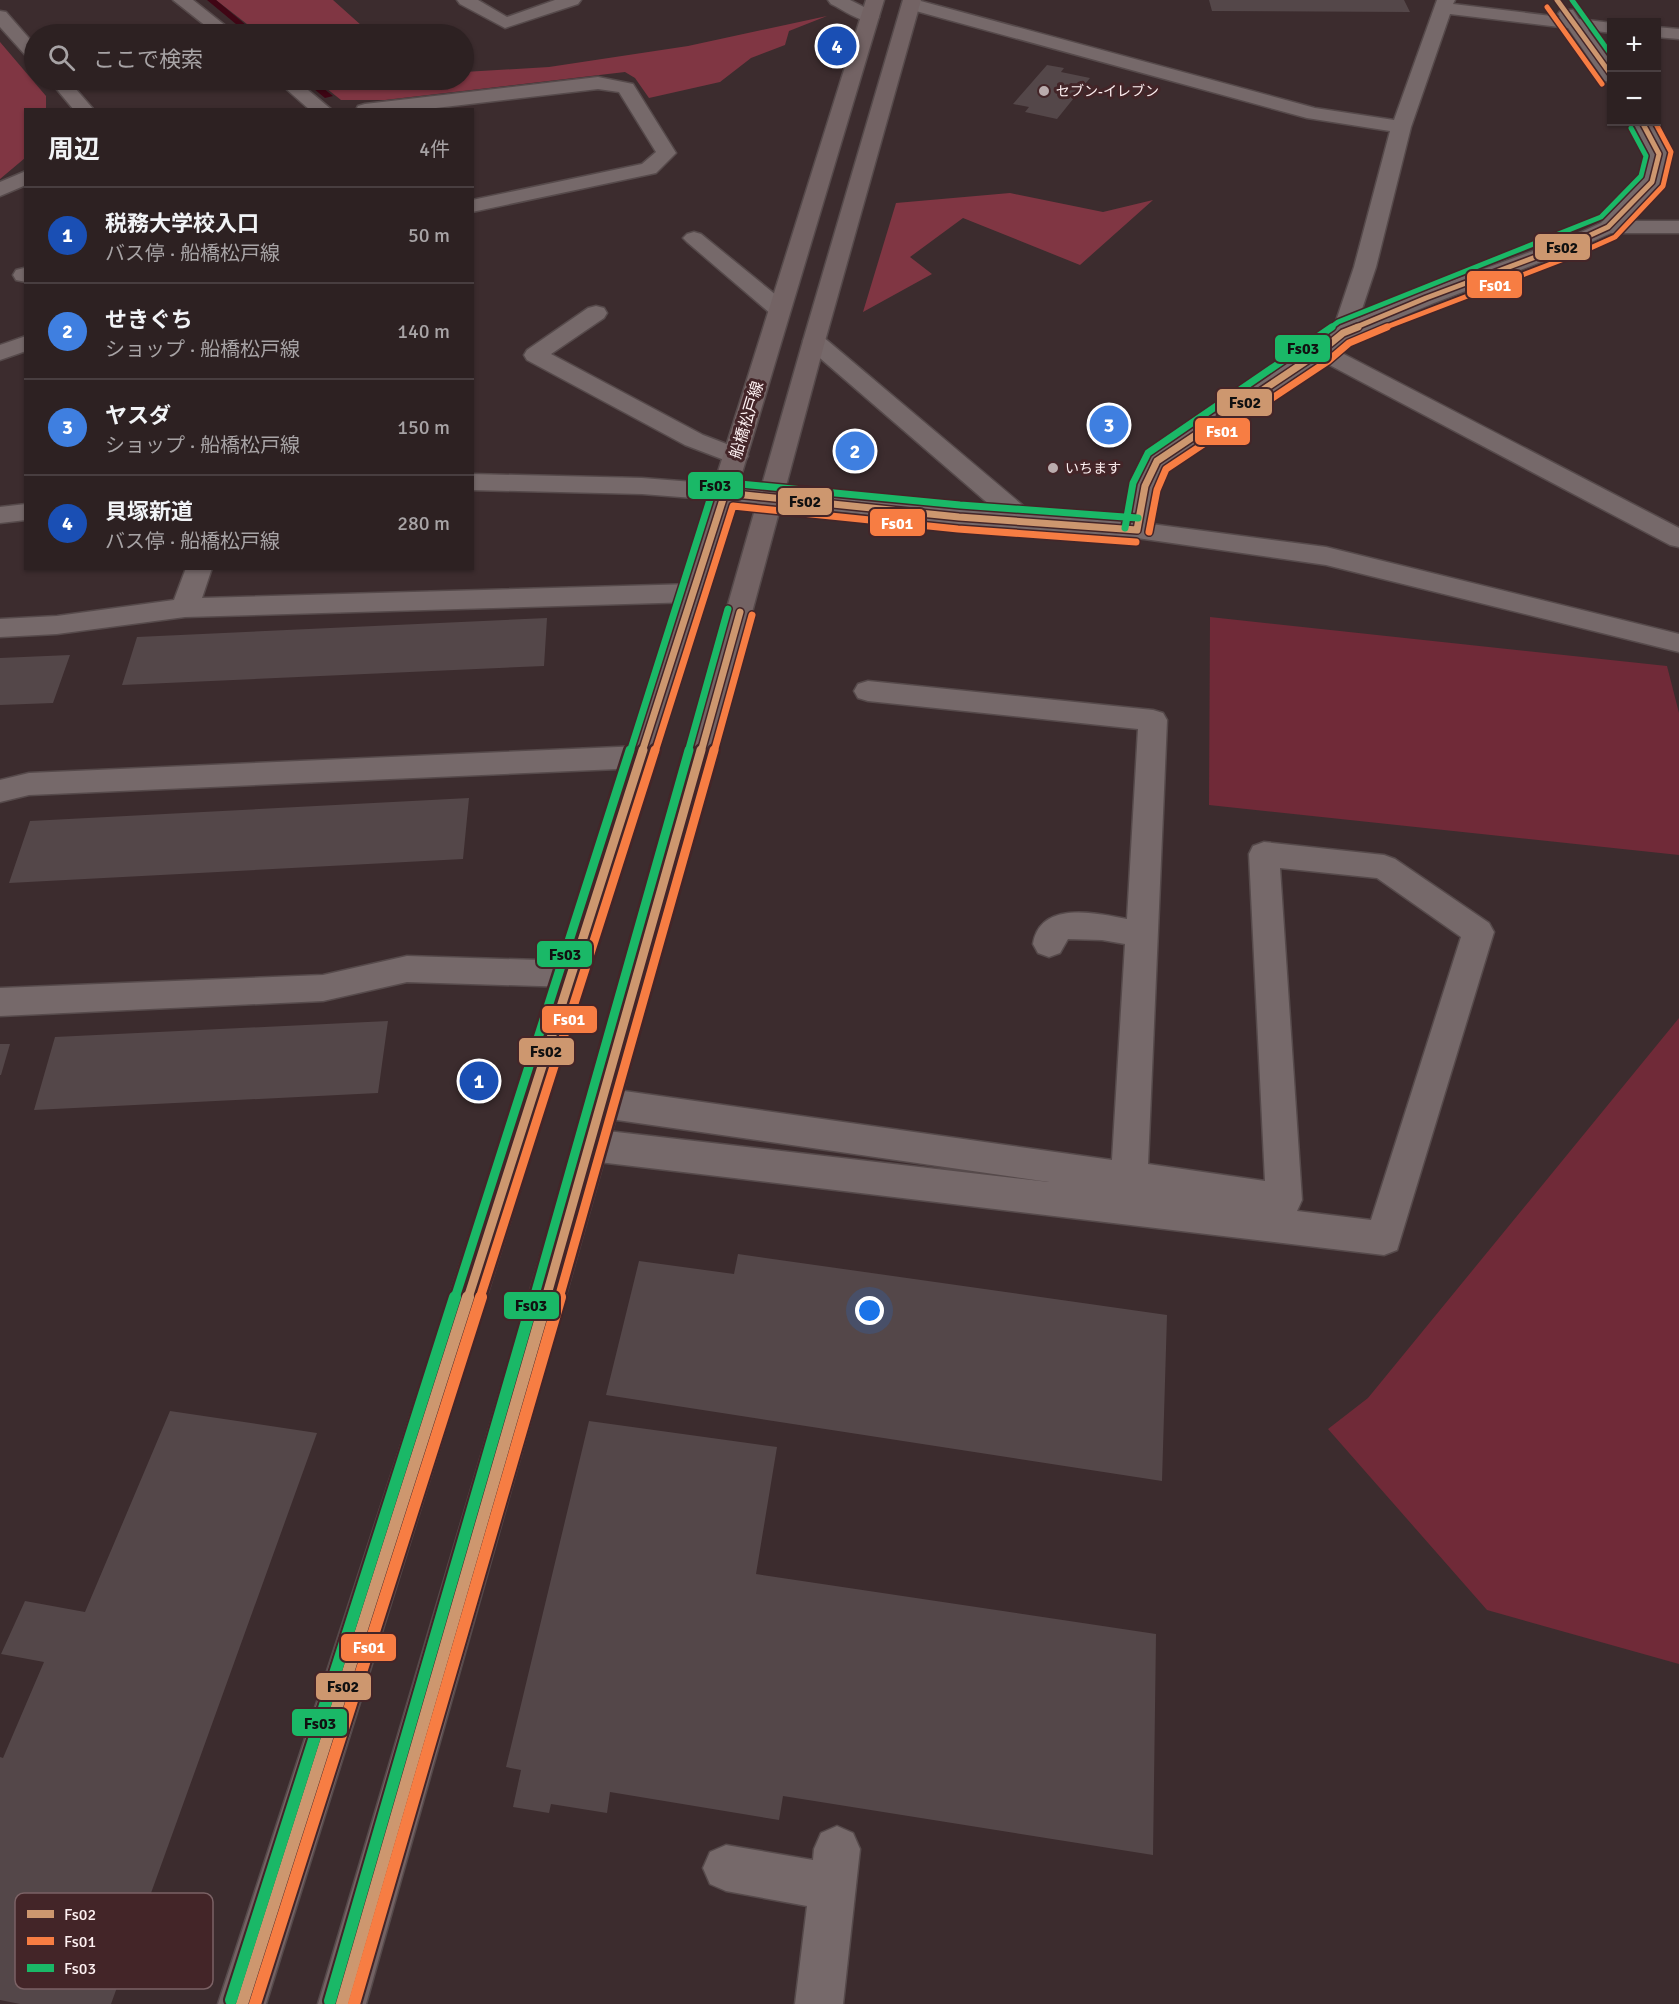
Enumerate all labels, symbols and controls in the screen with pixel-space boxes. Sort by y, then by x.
map controls [1607,18,1661,126]
button: + [1607,18,1661,72]
search box [24,24,474,90]
pin: 4 [818,24,856,68]
icon: search [45,41,78,74]
text: ここで検索 [93,46,203,73]
button: − [1607,72,1661,126]
place label: セブン-イレブン [1056,83,1159,100]
marker: セブン-イレブン [1037,84,1051,98]
text: 周辺 [48,134,100,166]
text: 4件 [419,137,450,162]
text: 税務大学校入口 [105,210,259,237]
text: 1 [62,223,73,248]
text: 50 m [408,223,450,248]
line badge: Fs02 [1534,233,1591,261]
text: Fs02 [1546,238,1578,258]
text: バス停 · 船橋松戸線 [105,241,280,266]
line badge: Fs01 [1466,270,1523,299]
text: Fs01 [1479,276,1512,296]
text: せきぐち [105,306,193,333]
text: 2 [62,319,73,344]
text: 140 m [397,319,450,344]
line badge: Fs03 [1274,334,1331,363]
text: ショップ · 船橋松戸線 [105,337,300,362]
text: Fs03 [1287,339,1319,359]
street label: 船橋松戸線 [726,379,768,461]
line badge: Fs02 [1216,388,1273,417]
text: Fs02 [1229,393,1261,413]
text: ヤスダ [105,402,171,429]
pin: 3 [1090,402,1128,448]
text: 3 [62,415,73,440]
text: 150 m [397,415,450,440]
line badge: Fs01 [1194,417,1251,446]
text: Fs01 [1206,422,1239,442]
pin: 2 [836,428,874,474]
text: ショップ · 船橋松戸線 [105,433,300,458]
place label: いちます [1065,460,1121,477]
marker: いちます [1046,461,1060,475]
line badge: Fs03 [687,471,744,500]
text: Fs03 [699,476,731,496]
line badge: Fs02 [777,487,833,516]
text: Fs02 [789,492,821,512]
text: 貝塚新道 [105,498,193,525]
line badge: Fs01 [869,508,926,537]
text: 4 [62,511,73,536]
text: 280 m [397,511,450,536]
text: Fs01 [881,514,914,534]
text: バス停 · 船橋松戸線 [105,529,280,554]
line badge: Fs03 [536,940,593,968]
text: Fs03 [549,945,581,965]
line badge: Fs01 [541,1005,598,1034]
text: Fs01 [553,1010,586,1030]
line badge: Fs02 [518,1037,575,1066]
text: Fs02 [530,1042,562,1062]
pin: 1 [460,1058,498,1104]
line badge: Fs03 [503,1291,560,1320]
text: Fs03 [515,1296,547,1316]
your location [855,1296,884,1325]
line badge: Fs01 [340,1633,397,1662]
text: Fs01 [353,1638,386,1658]
line badge: Fs02 [315,1672,372,1701]
text: Fs02 [327,1677,359,1697]
line badge: Fs03 [291,1708,348,1737]
text: Fs03 [304,1714,336,1734]
legend [15,1893,213,1989]
text: Fs02 [64,1905,96,1925]
text: Fs01 [64,1932,96,1952]
text: Fs03 [64,1959,96,1979]

